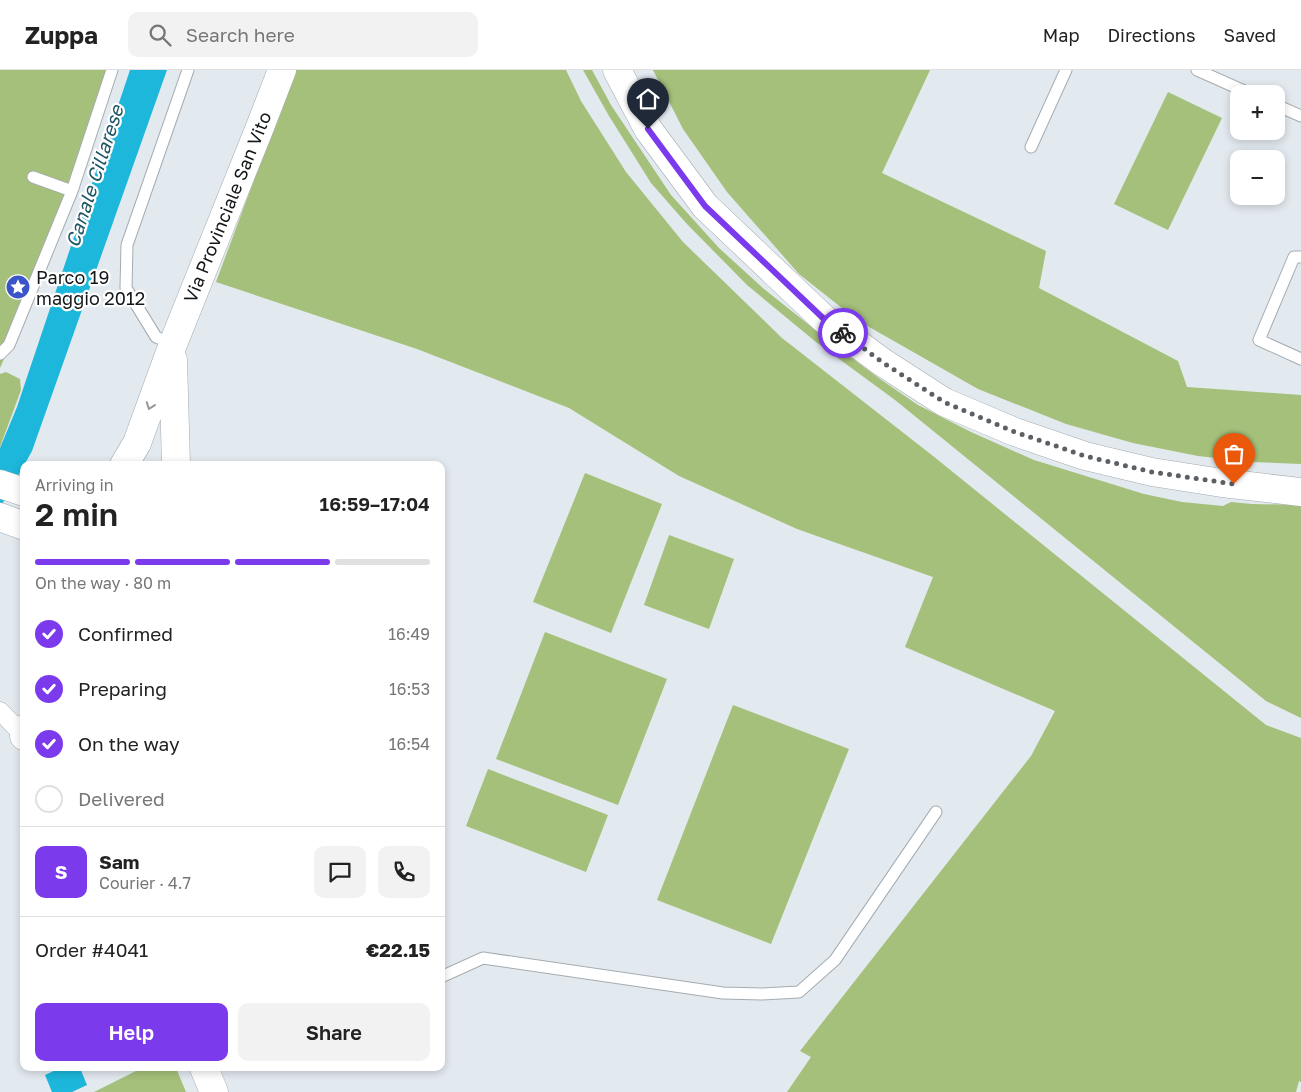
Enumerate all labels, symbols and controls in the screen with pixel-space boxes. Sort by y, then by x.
search box [128,12,478,57]
text: Zuppa [25,20,98,49]
icon: search [146,21,174,49]
text: Search here [186,23,295,46]
text: Map [1043,24,1079,46]
text: Directions [1107,24,1195,46]
text: Saved [1223,24,1276,46]
pin [627,78,669,129]
icon: home [634,85,662,113]
map controls [1230,85,1285,205]
button: + [1230,85,1285,140]
water label: Canale Cillarese [60,100,128,250]
street label: Via Provinciale San Vito [179,108,275,306]
button: − [1230,150,1285,205]
place label: Parco 19 maggio 2012 [36,266,145,309]
place icon: Parco 19 maggio 2012 [5,274,31,300]
courier [818,308,868,358]
icon: bike [829,319,857,347]
one-way arrow [146,401,156,410]
pin [1213,433,1255,484]
icon: bag [1220,440,1248,468]
text: Arriving in [35,475,114,495]
text: 16:59–17:04 [320,492,430,515]
text: 2 min [35,495,118,533]
text: On the way · 80 m [35,573,171,593]
icon: check [35,620,63,648]
text: Confirmed [78,622,173,645]
text: 16:49 [388,624,430,644]
icon: check [35,675,63,703]
text: Preparing [78,677,167,700]
text: 16:53 [389,679,430,699]
icon: check [35,730,63,758]
text: On the way [78,732,180,755]
text: 16:54 [389,734,430,754]
text: Delivered [78,787,165,810]
button: chat [314,846,366,898]
button: phone [378,846,430,898]
text: Sam [99,850,139,873]
text: S [55,860,67,883]
text: Courier · 4.7 [99,873,191,893]
text: Order #4041 [35,938,148,961]
text: €22.15 [366,938,430,961]
button: Help [35,1003,228,1061]
button: Share [238,1003,430,1061]

